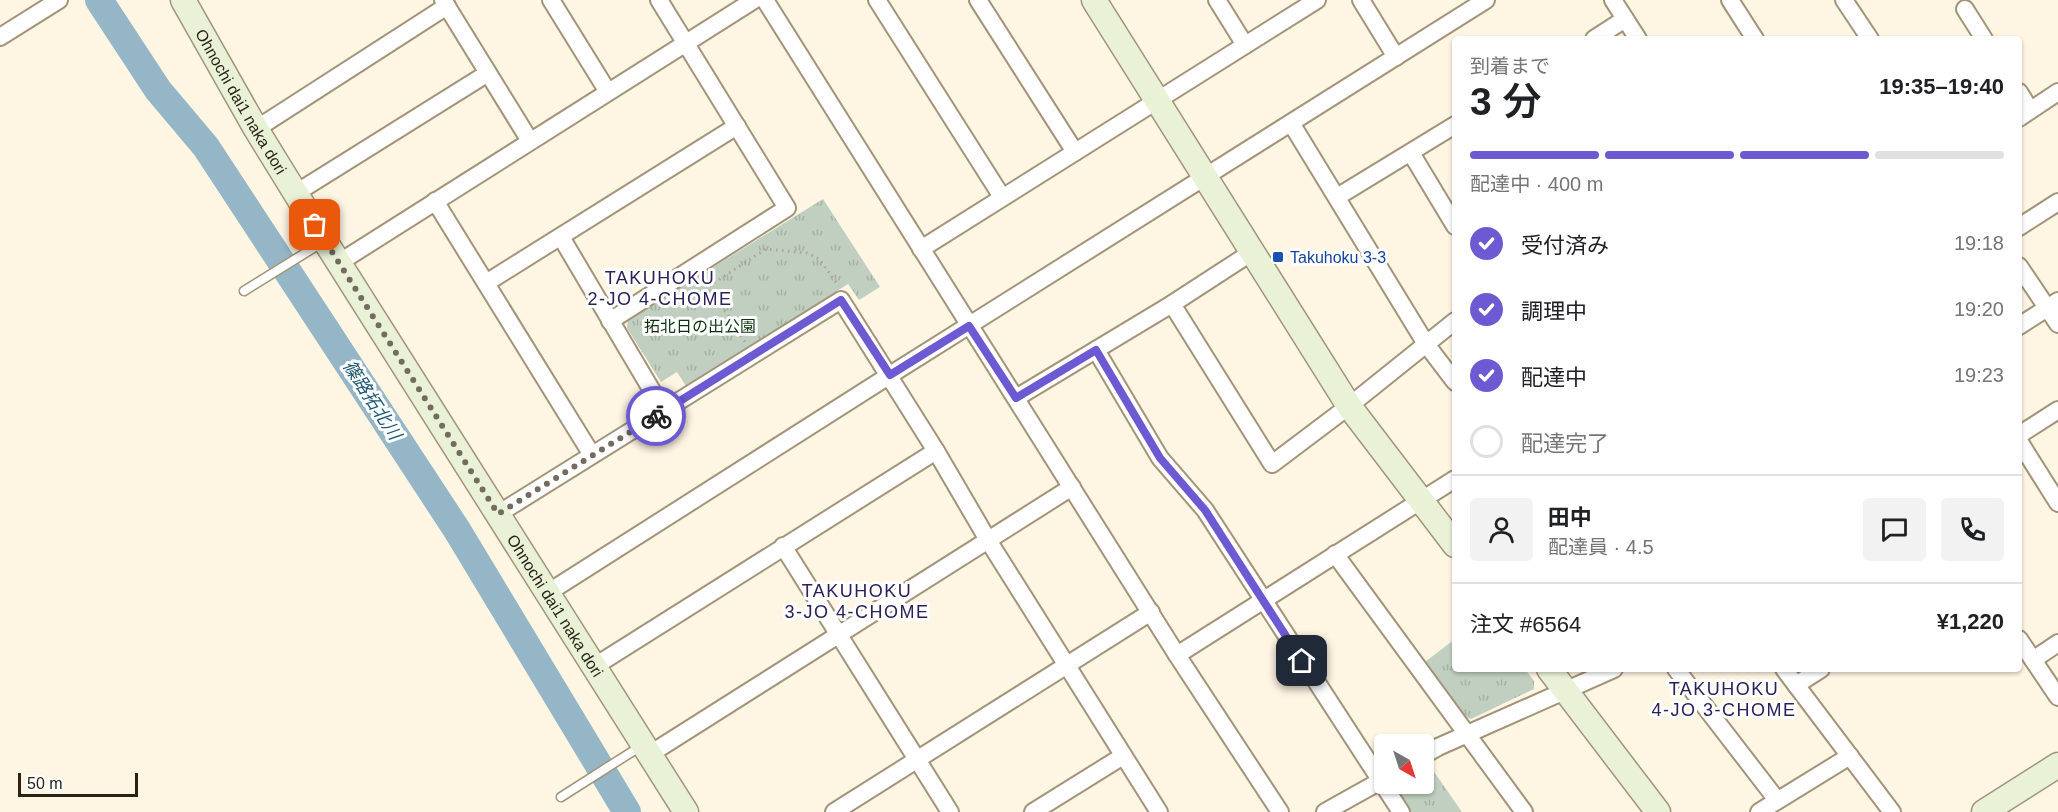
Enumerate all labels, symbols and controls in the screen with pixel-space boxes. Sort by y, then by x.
street label: Ohnochi dai1 naka dori [193,26,290,177]
text: 到着まで [1470,55,1550,77]
text: 19:35–19:40 [1879,74,2004,99]
text: 3 分 [1470,80,1542,123]
text: 配達中 · 400 m [1470,173,1603,195]
pin [289,199,340,250]
icon: bag [298,208,331,241]
icon: check [1470,227,1503,260]
text: 19:18 [1954,232,2004,254]
text: 受付済み [1521,233,1609,258]
place label: Takuhoku 3-3 [1290,249,1386,266]
marker: Takuhoku 3-3 [1271,250,1285,264]
district label: TAKUHOKU 2-JO 4-CHOME [587,268,733,309]
icon: check [1470,293,1503,326]
text: 19:20 [1954,298,2004,320]
text: 調理中 [1521,299,1587,324]
park label: 拓北日の出公園 [644,318,756,335]
water label: 篠路拓北川 [339,357,406,445]
icon: check [1470,359,1503,392]
text: 19:23 [1954,364,2004,386]
text: 配達中 [1521,365,1587,390]
courier [626,386,686,446]
icon: bike [640,400,673,433]
text: 配達完了 [1521,431,1609,456]
button: person [1470,498,1533,561]
button: chat [1863,498,1926,561]
button: phone [1941,498,2004,561]
text: 田中 [1548,505,1592,530]
street label: Ohnochi dai1 naka dori [504,531,607,680]
text: 配達員 · 4.5 [1548,536,1654,558]
district label: TAKUHOKU 3-JO 4-CHOME [784,581,930,622]
text: ¥1,220 [1937,609,2004,634]
text: 注文 #6564 [1470,612,1581,637]
pin [1276,635,1327,686]
icon: home [1285,644,1318,677]
district label: TAKUHOKU 4-JO 3-CHOME [1651,679,1797,720]
north arrow [1374,734,1434,794]
map controls [1374,734,1434,794]
scale bar [18,770,138,798]
text: 50 m [27,775,63,792]

